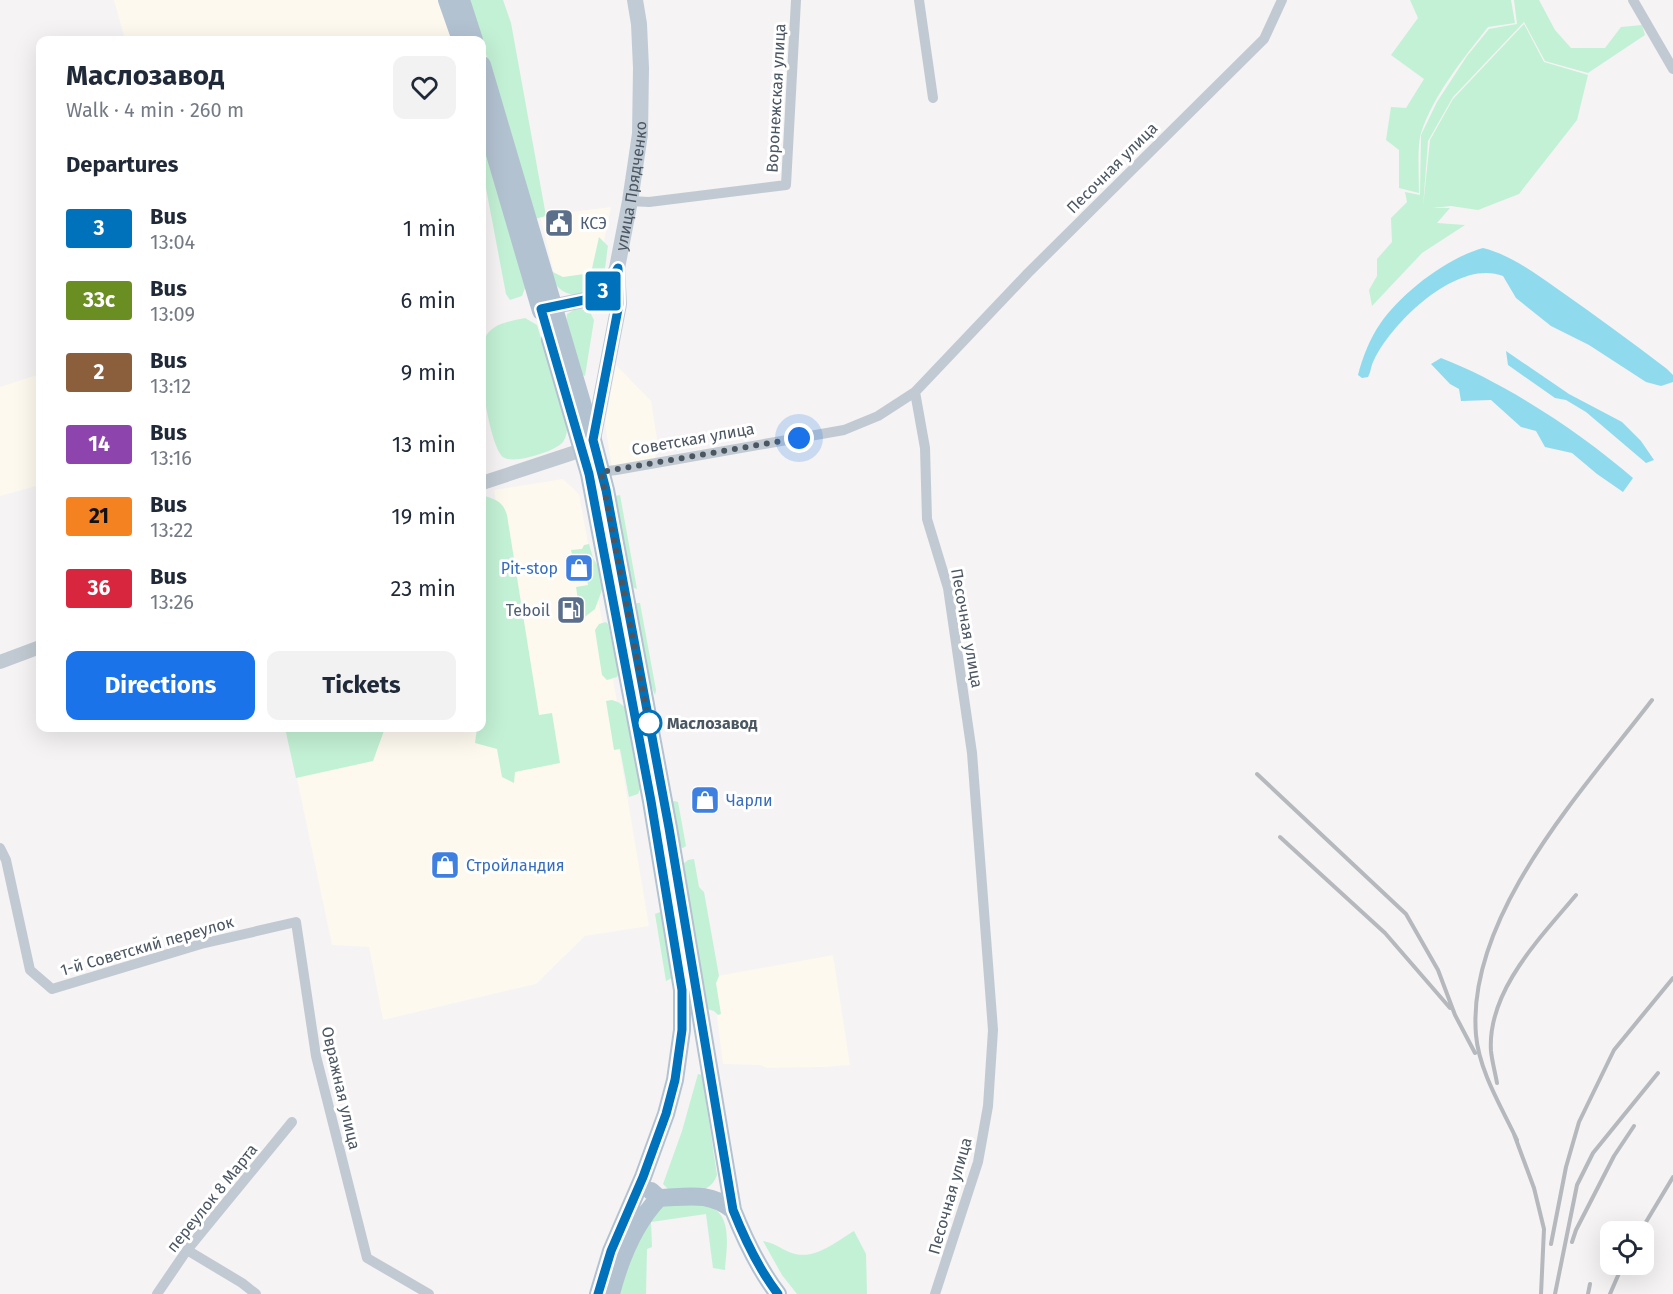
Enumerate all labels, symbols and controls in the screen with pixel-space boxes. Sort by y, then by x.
street label: Воронежская улица [763,23,789,173]
button: heart [393,56,456,119]
text: Маслозавод [66,59,224,92]
text: Walk · 4 min · 260 m [66,98,244,122]
street label: Песочная улица [1063,119,1161,217]
street label: улица Прядченко [611,121,650,253]
text: Departures [66,151,178,178]
text: Bus [150,203,187,230]
public building icon: КСЭ [543,207,575,239]
place label: КСЭ [580,214,607,233]
text: 3 [94,215,104,241]
text: 1 min [403,215,456,242]
text: 13:04 [150,230,195,254]
line badge: 3 [584,272,622,310]
text: Bus [150,275,187,302]
text: 3 [598,278,608,304]
text: 33с [83,287,115,313]
text: 6 min [400,287,456,314]
text: 13:09 [150,302,195,326]
text: Bus [150,347,187,374]
text: 2 [94,359,104,385]
text: 9 min [401,359,456,386]
text: 13:12 [150,374,191,398]
text: Bus [150,419,187,446]
street label: Советская улица [630,419,756,459]
your location [784,423,814,453]
text: 14 [88,431,110,457]
text: 13 min [392,431,456,458]
text: 13:16 [150,446,192,470]
text: Bus [150,491,187,518]
text: 21 [89,503,109,529]
text: 19 min [391,503,456,530]
text: 13:22 [150,518,193,542]
shop icon: Pit-stop [563,552,595,584]
place label: Pit-stop [501,559,558,578]
text: Bus [150,563,187,590]
street label: Песочная улица [947,567,987,689]
text: 36 [88,575,110,601]
text: 23 min [390,575,456,602]
text: 13:26 [150,590,194,614]
fuel station icon: Teboil [555,594,587,626]
place label: Teboil [506,601,550,620]
button: Directions [66,651,255,720]
button: Tickets [267,651,456,720]
marker: Маслозавод [636,710,662,736]
place label: Маслозавод [667,714,758,733]
shop icon: Чарли [689,784,721,816]
place label: Чарли [726,791,773,810]
shop icon: Стройландия [429,849,461,881]
place label: Стройландия [466,856,565,875]
street label: 1-й Советский переулок [58,912,237,980]
street label: Овражная улица [318,1025,364,1151]
street label: Песочная улица [924,1135,976,1257]
street label: переулок 8 Марта [163,1140,261,1256]
map controls [1600,1221,1654,1275]
button: locate [1600,1221,1654,1275]

